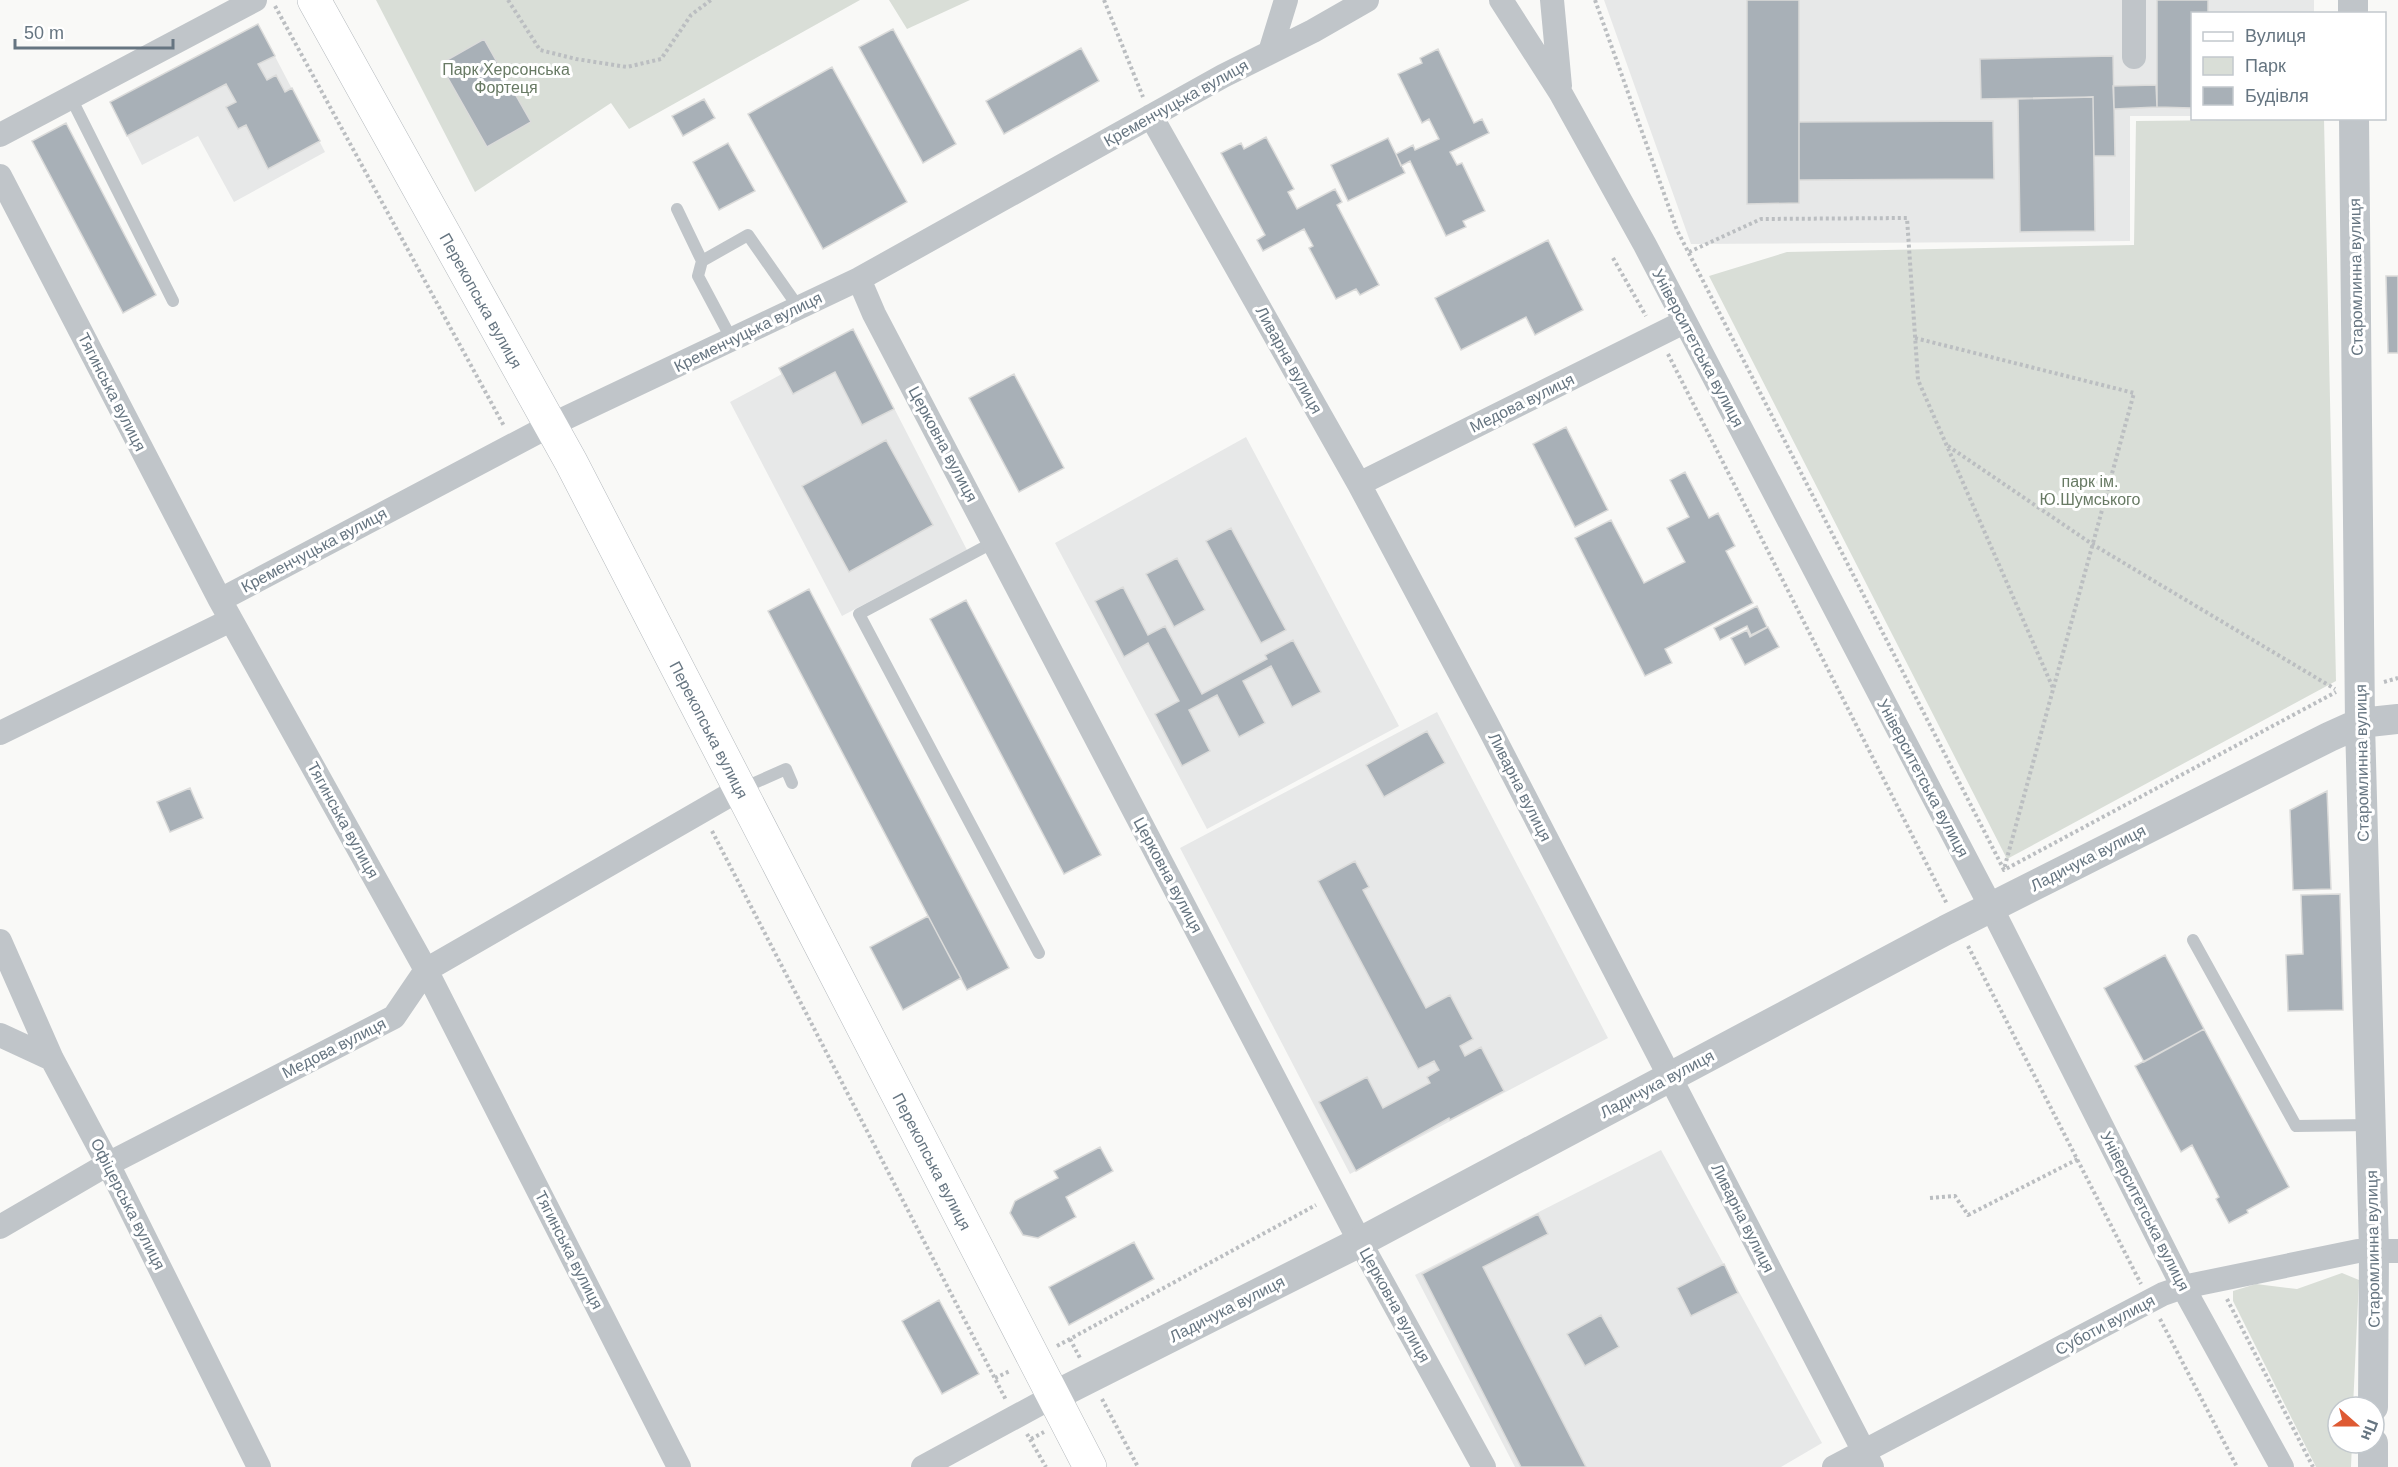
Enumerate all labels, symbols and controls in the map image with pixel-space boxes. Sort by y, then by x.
scale bar [15,12,172,50]
legend [2191,12,2386,120]
text: 50 m [24,23,64,43]
text: Вулиця [2245,26,2306,46]
street label: Кременчуцька вулиця [1101,56,1251,150]
text: Парк [2245,56,2286,76]
park label: Парк Херсонська Фортеця [442,61,570,96]
text: Будівля [2245,86,2309,106]
street label: Старомлинна вулиця [2346,198,2366,356]
street label: Перекопська вулиця [437,230,526,371]
street label: Університетська вулиця [1649,266,1747,430]
street label: Кременчуцька вулиця [671,289,825,375]
street label: Ливарна вулиця [1253,304,1325,416]
street label: Тягинська вулиця [75,330,149,454]
street label: Медова вулиця [1467,370,1577,436]
street label: Церковна вулиця [905,383,981,505]
park label: парк ім. Ю.Шумського [2040,473,2141,508]
street label: Кременчуцька вулиця [238,504,390,596]
street label: Перекопська вулиця [667,658,752,801]
street label: Старомлинна вулиця [2352,684,2372,842]
street label: Університетська вулиця [1874,696,1972,860]
street label: Ливарна вулиця [1485,730,1555,844]
street label: Тягинська вулиця [304,759,382,881]
street label: Церковна вулиця [1130,814,1206,936]
street label: Ладичука вулиця [2028,822,2148,894]
street label: Медова вулиця [279,1015,389,1081]
street label: Ладичука вулиця [1597,1047,1717,1121]
street label: Перекопська вулиця [890,1090,975,1233]
street label: Університетська вулиця [2097,1129,2193,1293]
street label: Офіцерська вулиця [88,1136,168,1272]
street label: Ливарна вулиця [1708,1161,1778,1275]
street label: Старомлинна вулиця [2363,1170,2383,1328]
street label: Тягинська вулиця [532,1188,606,1312]
street label: Церковна вулиця [1356,1245,1434,1365]
street label: Ладичука вулиця [1167,1273,1287,1345]
street label: Суботи вулиця [2052,1292,2158,1358]
north arrow [2326,1395,2386,1455]
text: Пн [2358,1417,2381,1443]

